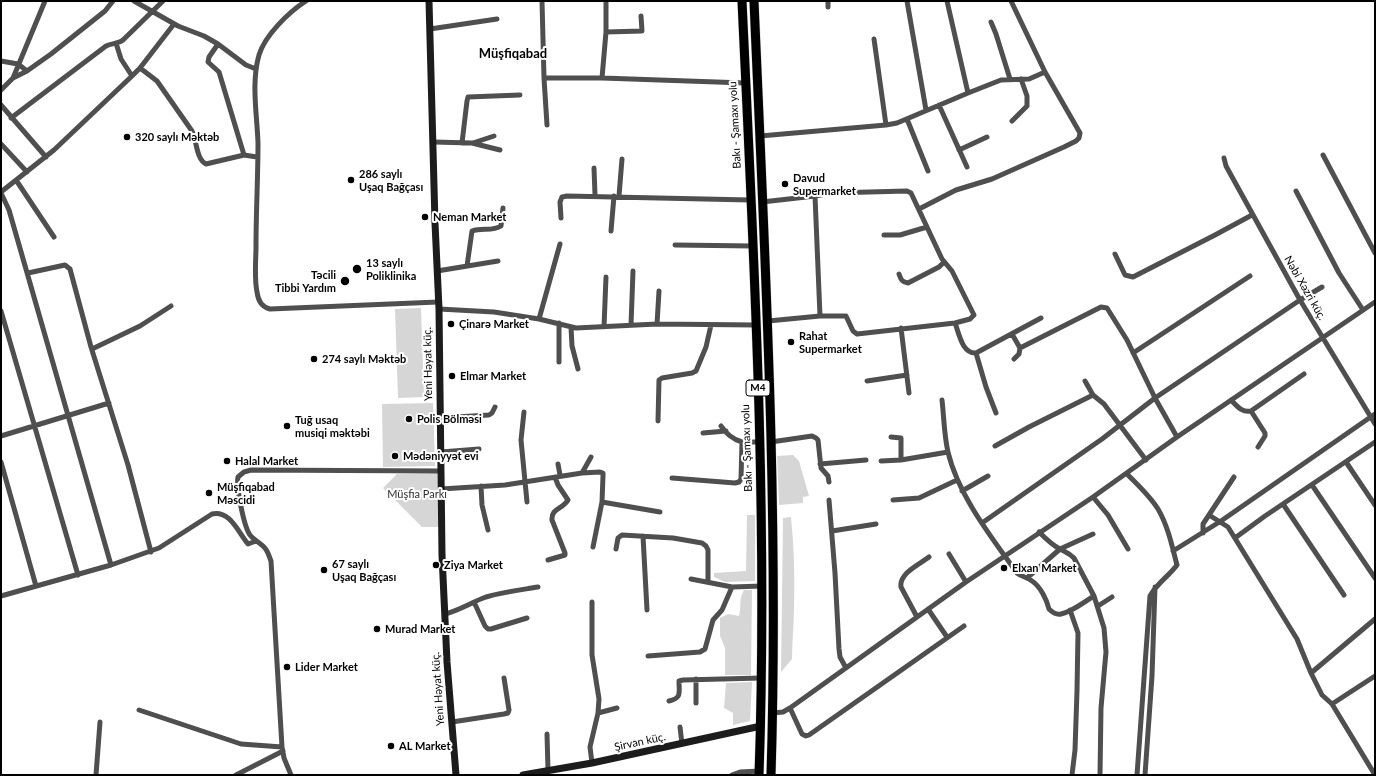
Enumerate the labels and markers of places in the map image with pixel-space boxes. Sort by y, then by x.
place label: 320 saylı Məktəb [135,130,219,144]
marker: 320 saylı Məktəb [122,132,132,142]
place label: 286 saylı Uşaq Bağçası [359,167,423,193]
place label: Davud Supermarket [793,171,856,197]
marker: 286 saylı Uşaq Bağçası [346,175,356,185]
marker: Davud Supermarket [780,179,790,189]
place label: Neman Market [433,210,506,224]
marker: Neman Market [420,212,430,222]
place label: 13 saylı Poliklinika [366,256,416,282]
marker: 13 saylı Poliklinika [351,263,363,275]
place label: Təcili Tibbi Yardım [275,268,336,294]
marker: Təcili Tibbi Yardım [339,275,351,287]
place label: Çinarə Market [459,317,529,331]
marker: Çinarə Market [446,319,456,329]
place label: Rahat Supermarket [799,329,862,355]
marker: Rahat Supermarket [786,337,796,347]
place label: 274 saylı Məktəb [322,352,406,366]
marker: 274 saylı Məktəb [309,354,319,364]
place label: Elmar Market [460,369,526,383]
marker: Elmar Market [447,371,457,381]
place label: Polis Bölməsi [417,412,482,426]
place label: Tuğ usaq musiqi məktəbi [295,413,370,439]
marker: Polis Bölməsi [404,414,414,424]
marker: Tuğ usaq musiqi məktəbi [282,421,292,431]
place label: Mədəniyyət evi [403,449,479,463]
marker: Mədəniyyət evi [390,451,400,461]
place label: Halal Market [235,454,298,468]
marker: Halal Market [222,456,232,466]
place label: Müşfiqabad Məscidi [217,480,275,506]
marker: Müşfiqabad Məscidi [204,488,214,498]
place label: 67 saylı Uşaq Bağçası [332,557,396,583]
place label: Ziya Market [444,558,503,572]
marker: Ziya Market [431,560,441,570]
place label: Elxan Market [1012,561,1077,575]
marker: Elxan Market [999,563,1009,573]
marker: 67 saylı Uşaq Bağçası [319,565,329,575]
place label: Murad Market [385,622,455,636]
marker: Murad Market [372,624,382,634]
place label: Lider Market [295,660,358,674]
marker: Lider Market [282,662,292,672]
place label: AL Market [399,739,450,753]
marker: AL Market [386,741,396,751]

